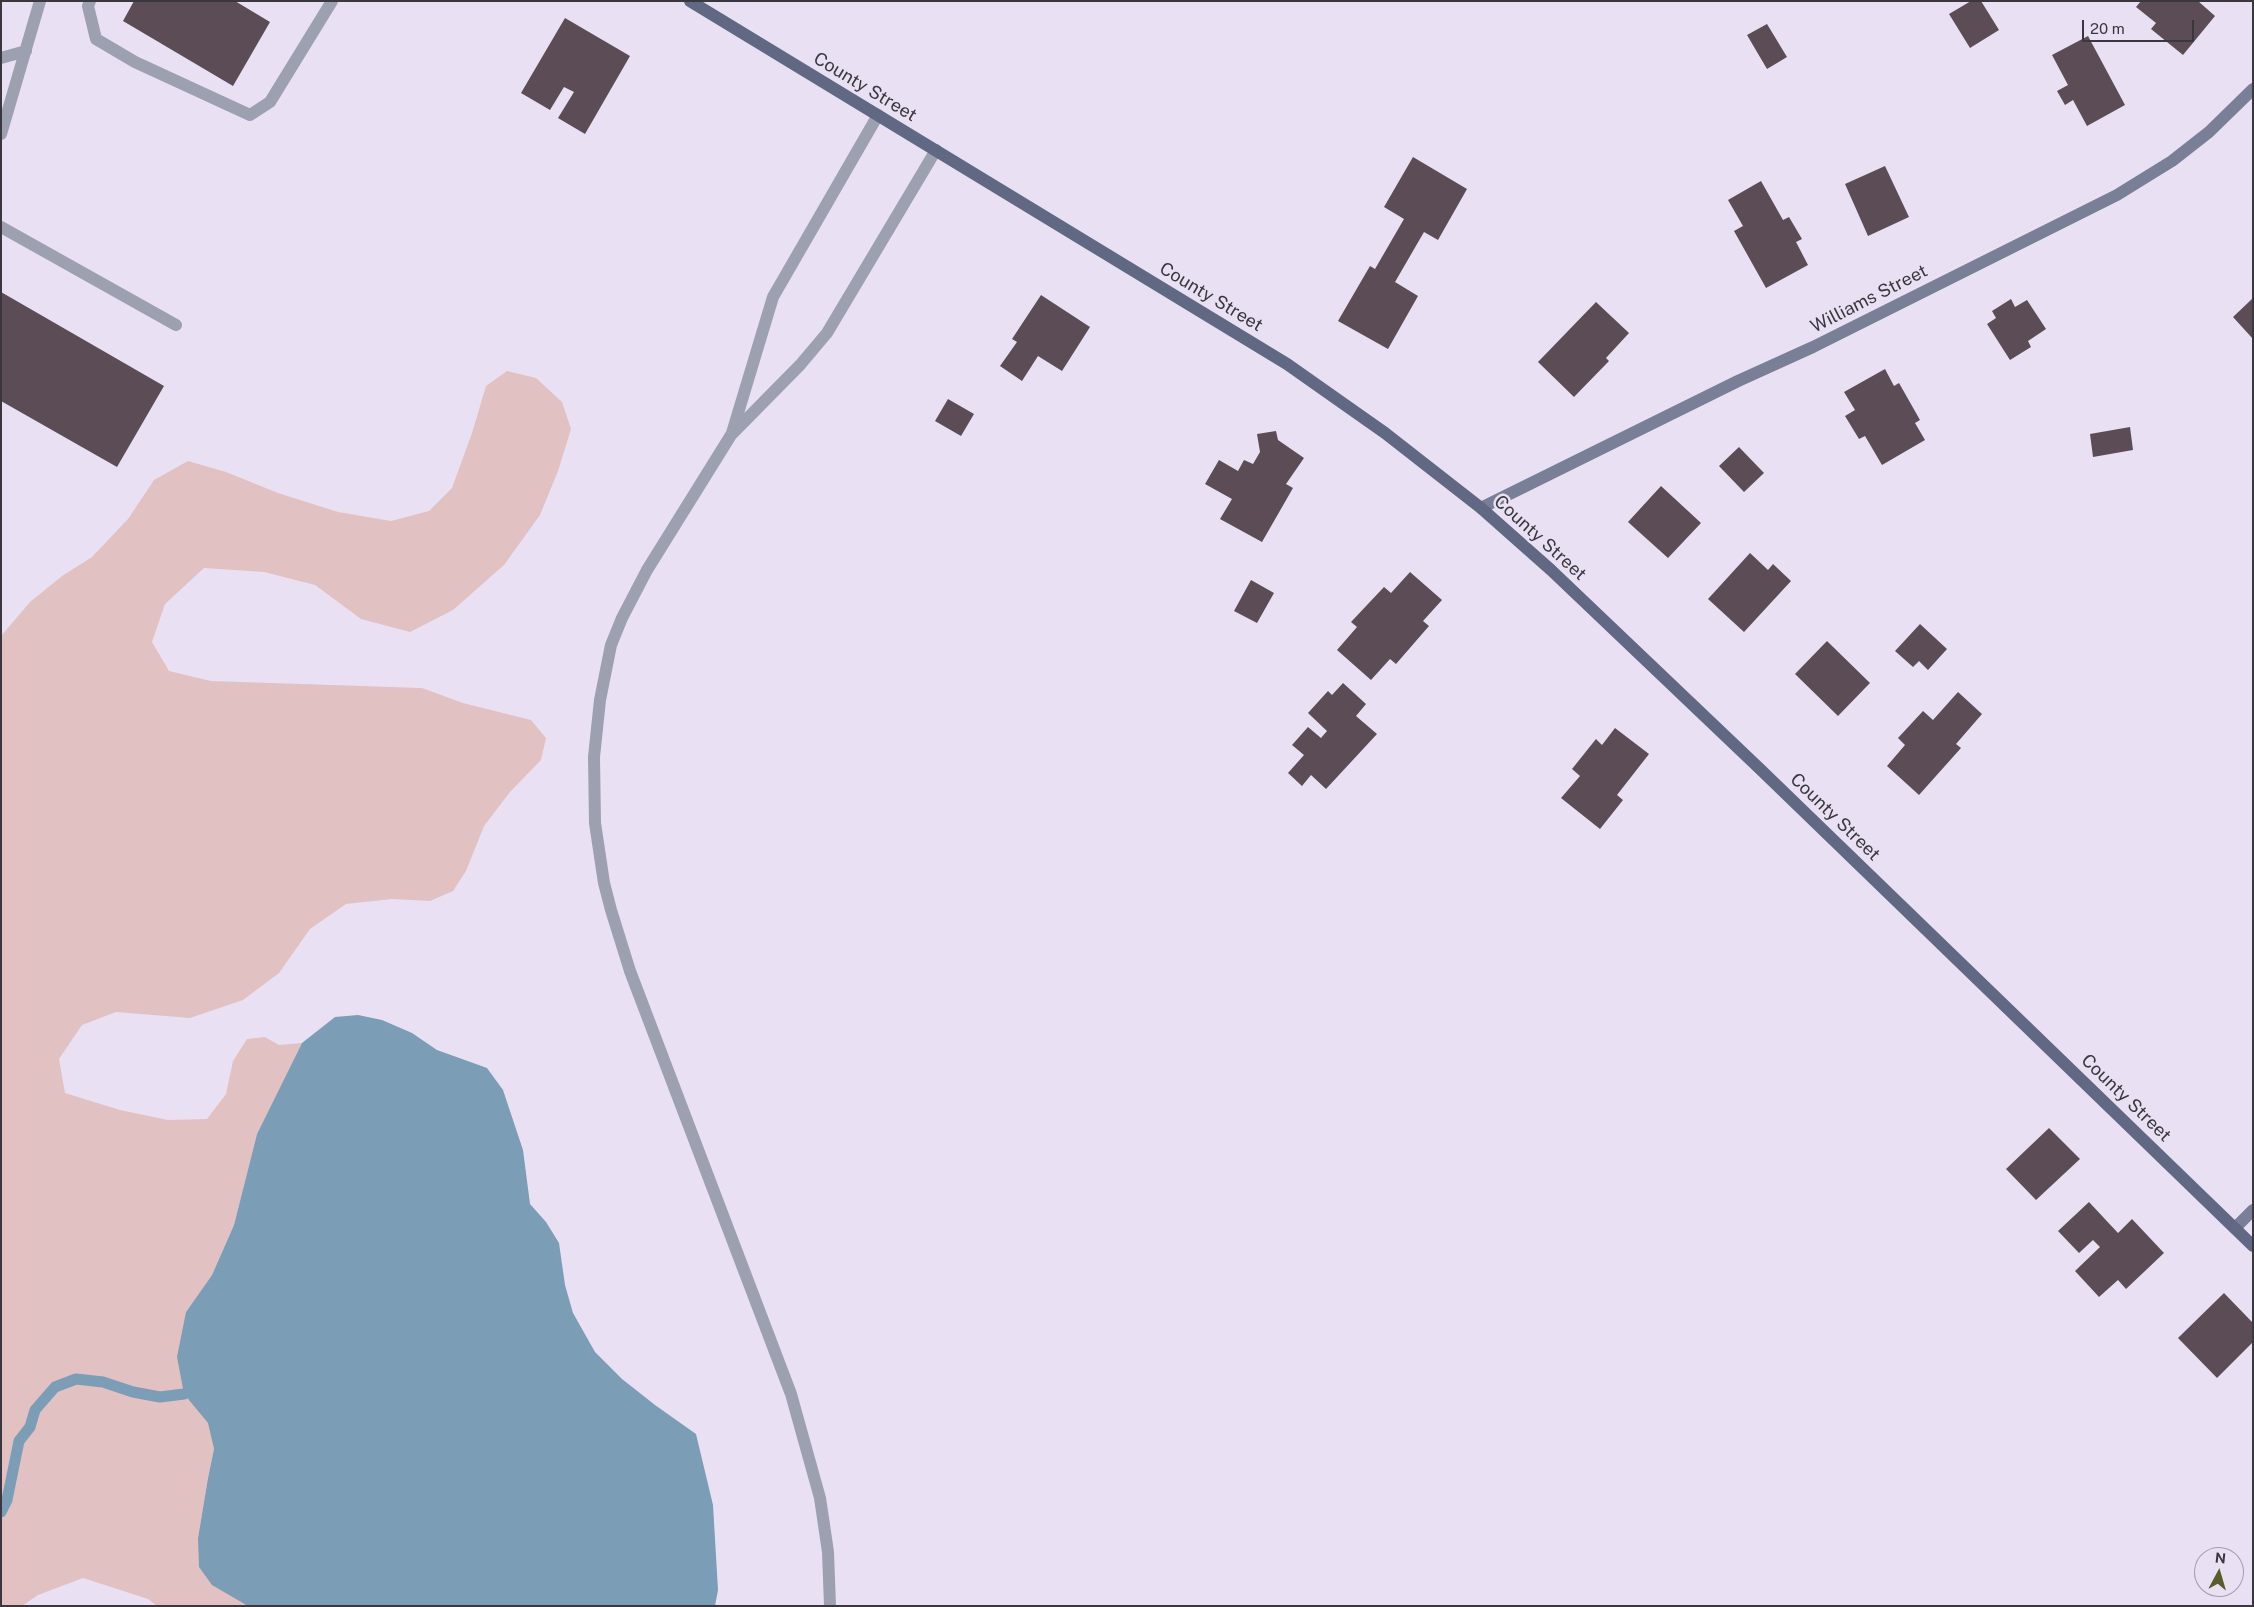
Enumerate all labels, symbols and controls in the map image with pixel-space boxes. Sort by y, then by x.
scale bar [2084,10,2196,42]
text: 20 m [2090,20,2125,37]
street label: County Street [809,48,921,126]
street label: County Street [1155,258,1267,336]
street label: Williams Street [1807,260,1931,338]
street label: County Street [1489,491,1591,585]
street label: County Street [1786,769,1884,865]
street label: County Street [2077,1050,2175,1146]
north arrow [2194,1547,2244,1597]
text: N [2214,1550,2227,1567]

